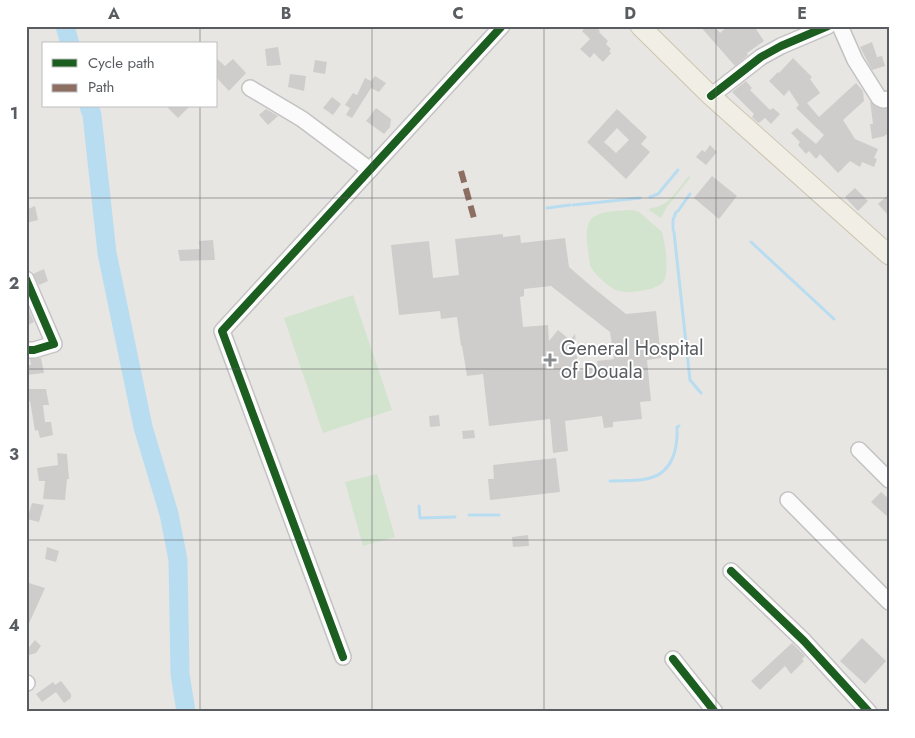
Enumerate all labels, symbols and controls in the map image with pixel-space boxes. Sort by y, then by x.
text: A [107,2,120,25]
text: B [281,2,291,25]
text: C [452,2,464,25]
text: D [624,2,636,25]
text: E [797,2,807,25]
legend [42,42,218,108]
text: Cycle path [88,52,155,74]
text: Path [88,76,114,98]
text: 1 [10,102,18,125]
text: 2 [9,272,19,295]
place label: General Hospital of Douala [561,334,704,386]
marker: General Hospital of Douala [543,353,557,367]
text: 3 [9,443,19,466]
text: 4 [8,614,20,637]

